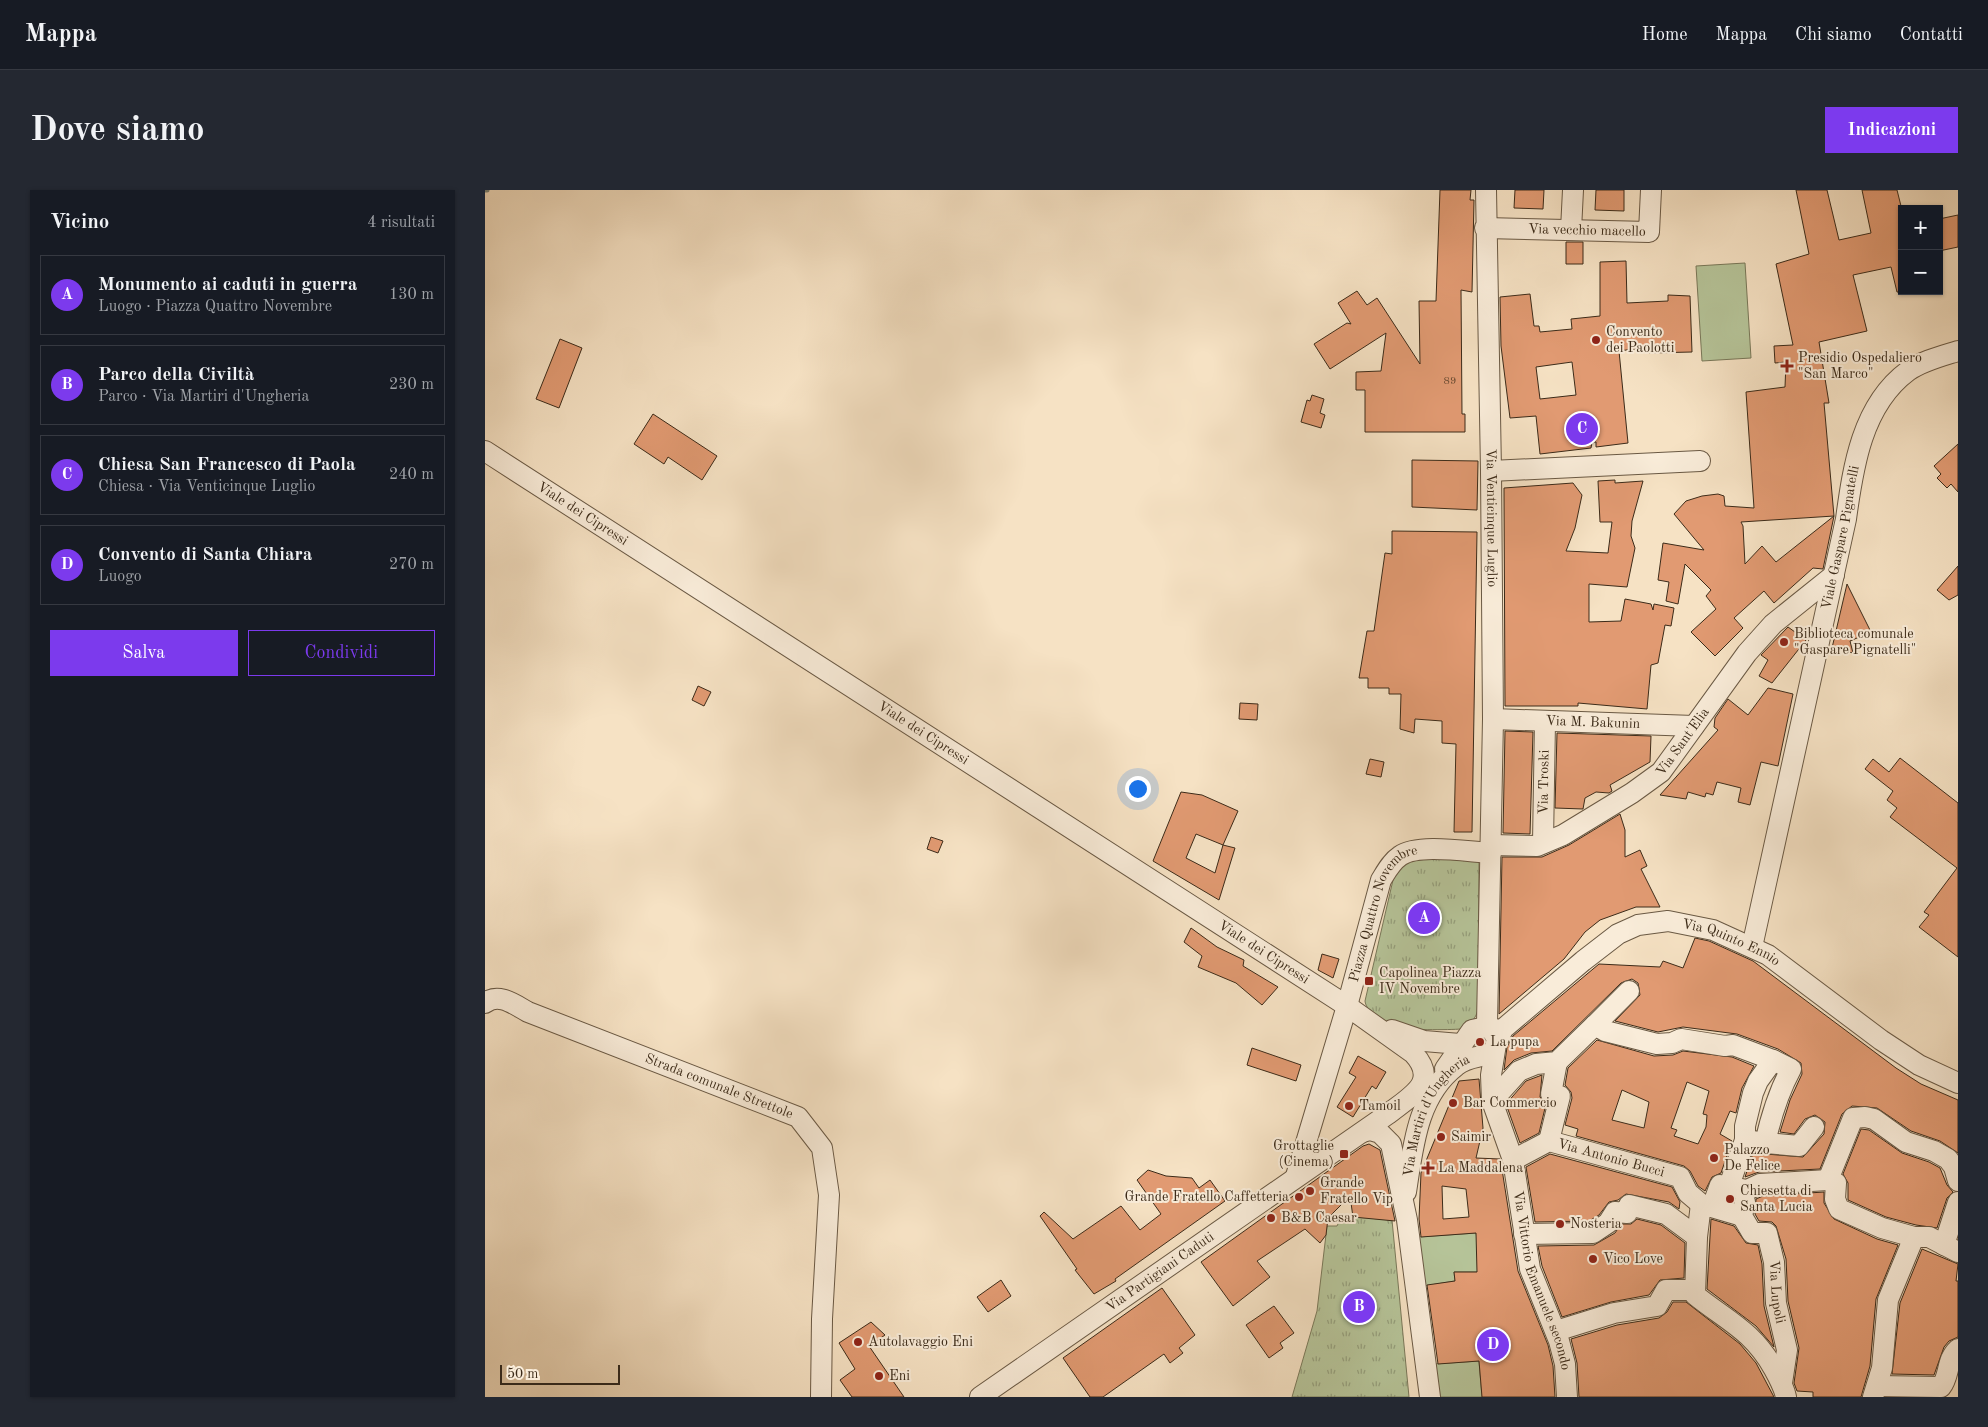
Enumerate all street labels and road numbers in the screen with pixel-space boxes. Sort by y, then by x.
street label: Via vecchio macello [1528,222,1646,239]
street label: Via Venticinque Luglio [1484,449,1499,587]
street label: Viale Gaspare Pignatelli [1819,464,1862,611]
street label: Viale dei Cipressi [535,479,631,548]
street label: Viale dei Cipressi [875,699,971,767]
street label: Via Sant'Elia [1654,705,1712,779]
street label: Via M. Bakunin [1545,714,1641,731]
street label: Via Troski [1536,749,1552,814]
street label: Piazza Quattro Novembre [1347,843,1419,984]
street label: Via Quinto Ennio [1681,917,1783,969]
street label: Viale dei Cipressi [1216,918,1312,987]
street label: Strada comunale Strettole [643,1051,795,1121]
street label: Via Martiri d'Ungheria [1401,1052,1472,1178]
street label: Via Antonio Bucci [1556,1137,1666,1179]
street label: Via Vittorio Emanuele secondo [1511,1190,1572,1371]
street label: Via Partigiani Caduti [1103,1229,1217,1315]
street label: Via Lupoli [1767,1260,1788,1325]

